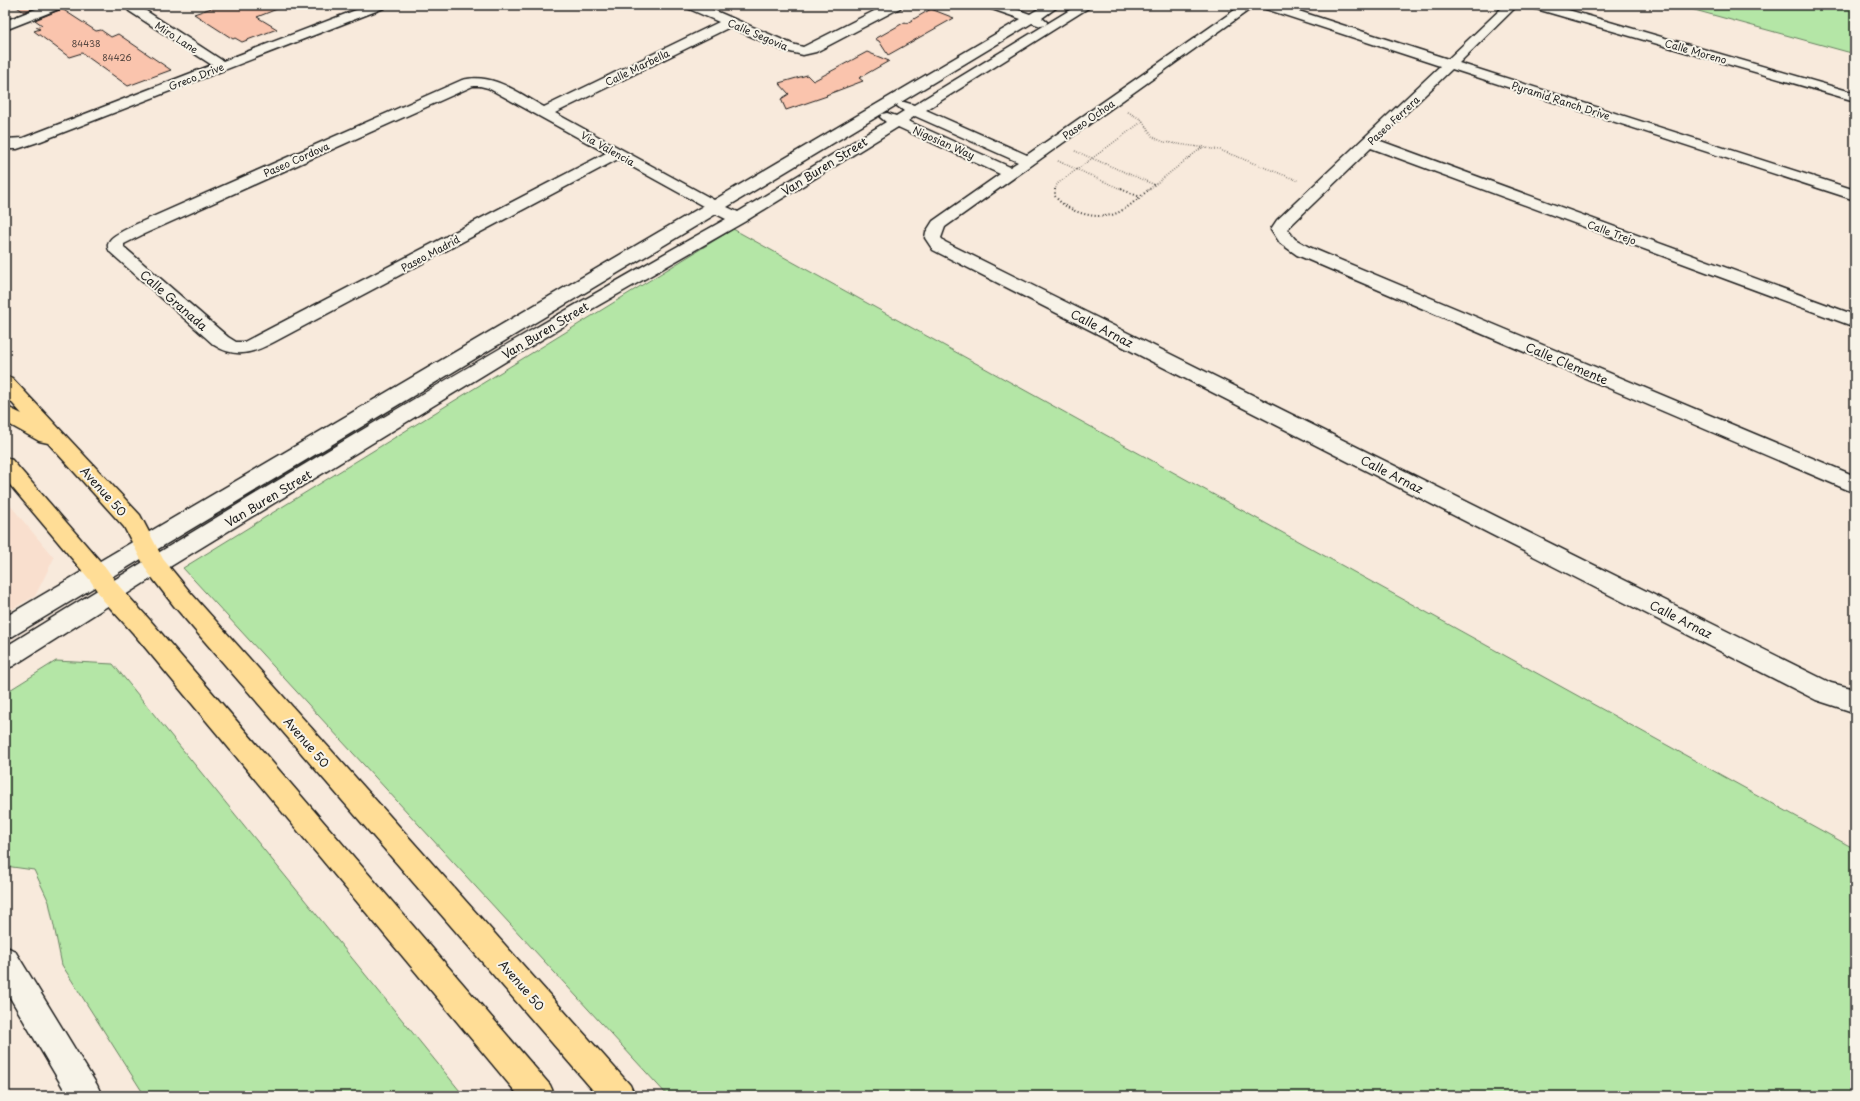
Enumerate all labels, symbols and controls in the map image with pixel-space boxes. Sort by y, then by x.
street label: Calle Segovia [726,15,791,54]
street label: Miro Lane [152,17,202,57]
street label: Calle Moreno [1663,35,1729,67]
house number: 84438 [71,36,101,50]
street label: Calle Marbella [602,45,672,89]
house number: 84426 [102,50,132,64]
street label: Greco Drive [166,59,226,93]
street label: Pyramid Ranch Drive [1510,77,1612,124]
street label: Paseo Ferrera [1364,91,1423,148]
street label: Paseo Ochoa [1059,95,1117,143]
street label: Nigosian Way [911,122,978,162]
street label: Via Valencia [578,127,638,169]
street label: Van Buren Street [778,132,871,200]
street label: Paseo Cordova [261,137,332,180]
street label: Calle Trejo [1585,216,1639,248]
street label: Paseo Madrid [398,231,462,275]
street label: Calle Granada [136,266,212,335]
street label: Van Buren Street [498,297,592,363]
street label: Calle Arnaz [1068,305,1137,352]
street label: Calle Clemente [1523,338,1611,389]
street label: Calle Arnaz [1358,451,1427,498]
street label: Avenue 50 [77,462,132,520]
street label: Van Buren Street [221,465,315,531]
street label: Calle Arnaz [1647,596,1716,643]
street label: Avenue 50 [280,713,334,771]
street label: Avenue 50 [495,956,549,1014]

